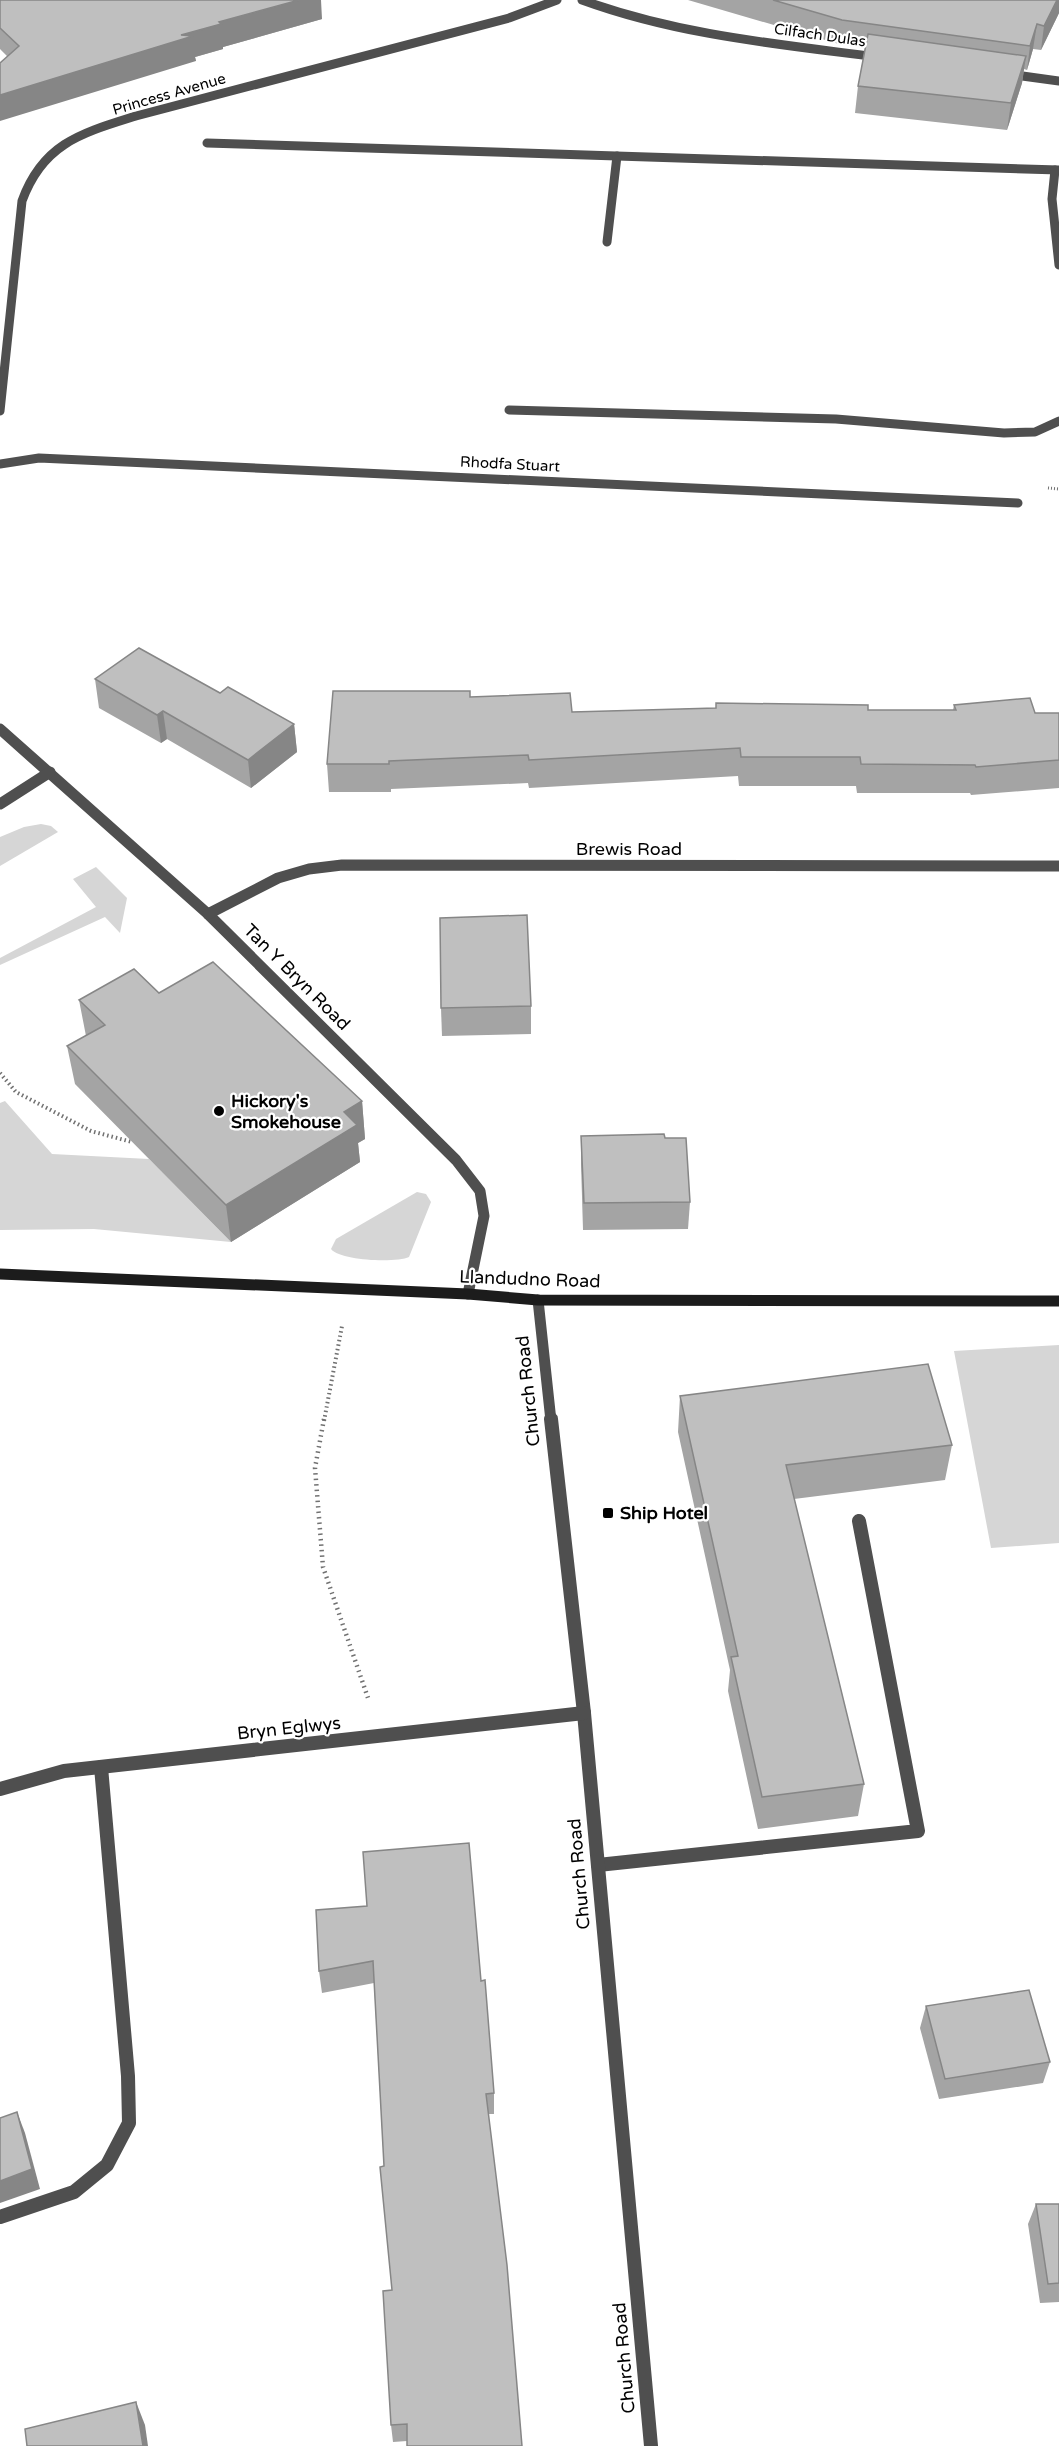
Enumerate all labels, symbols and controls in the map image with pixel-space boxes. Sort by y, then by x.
street label: Cilfach Dulas [773,20,867,50]
street label: Princess Avenue [110,69,228,119]
street label: Rhodfa Stuart [460,452,561,476]
street label: Brewis Road [576,838,682,860]
street label: Tan Y Bryn Road [239,919,355,1035]
place label: Hickory's Smokehouse [231,1090,341,1133]
marker: Hickory's Smokehouse [212,1104,226,1118]
street label: Llandudno Road [459,1266,601,1292]
street label: Church Road [511,1334,545,1448]
place label: Ship Hotel [620,1502,708,1524]
marker: Ship Hotel [601,1506,615,1520]
street label: Bryn Eglwys [236,1712,342,1744]
street label: Church Road [563,1818,595,1930]
street label: Church Road [608,2302,640,2414]

